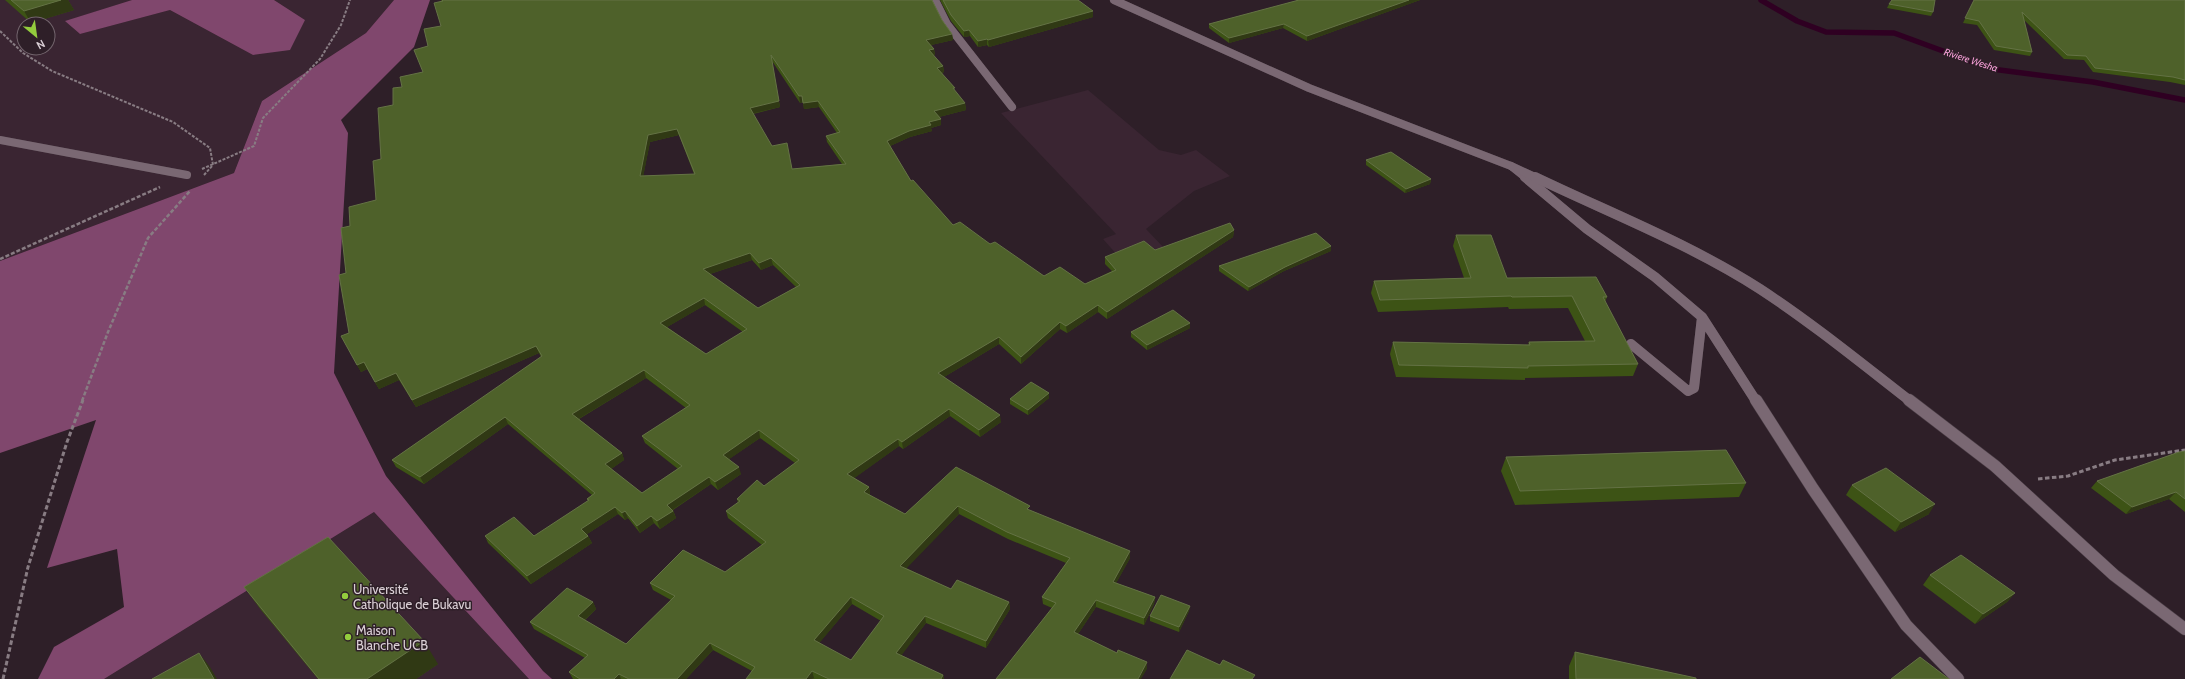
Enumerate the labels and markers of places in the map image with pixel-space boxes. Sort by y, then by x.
place label: Université Catholique de Bukavu [353,581,472,612]
marker: Université Catholique de Bukavu [340,591,350,601]
place label: Maison Blanche UCB [356,622,428,653]
marker: Maison Blanche UCB [343,632,353,642]

